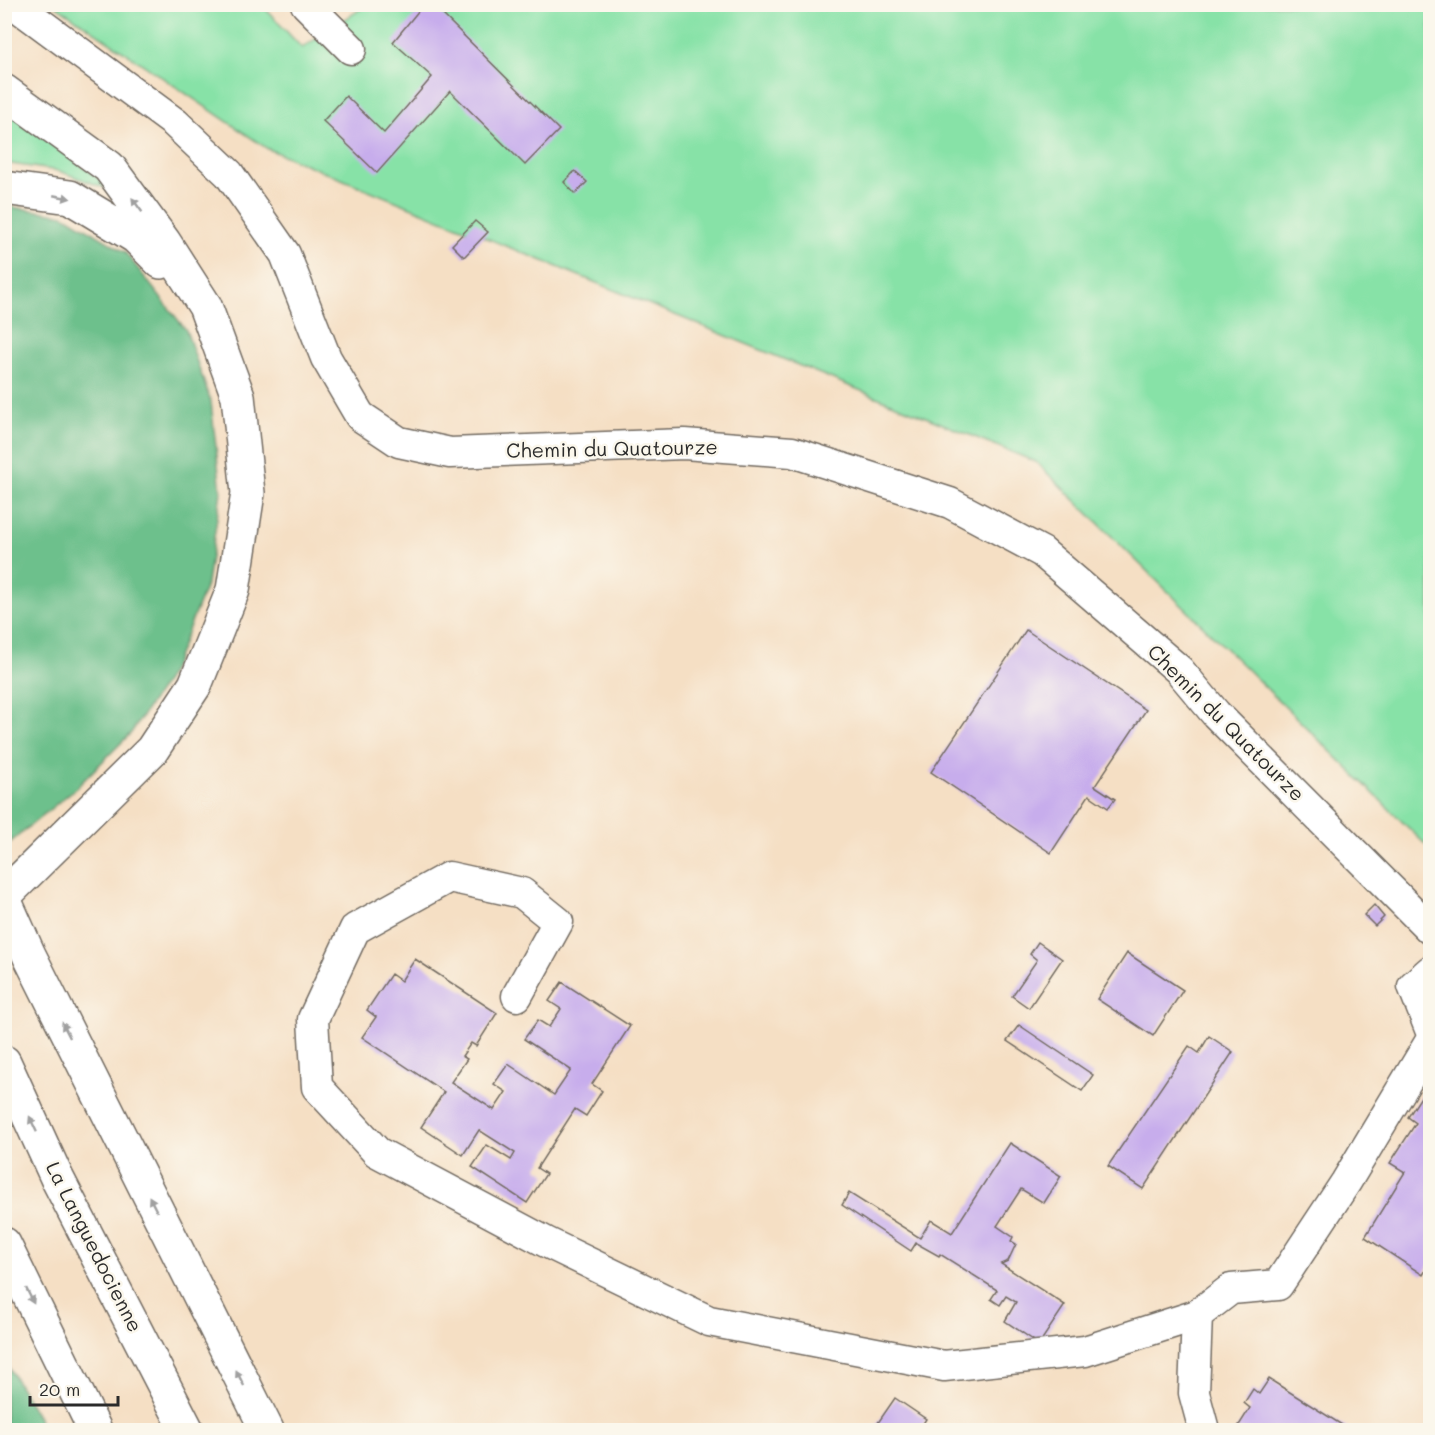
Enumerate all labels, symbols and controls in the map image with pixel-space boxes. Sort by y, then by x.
one-way arrow [53,193,72,202]
one-way arrow [131,198,143,213]
street label: Chemin du Quatourze [506,433,718,463]
street label: Chemin du Quatourze [1143,638,1311,806]
one-way arrow [61,1021,70,1038]
one-way arrow [28,1115,38,1133]
street label: La Languedocienne [41,1157,149,1336]
one-way arrow [148,1195,158,1212]
one-way arrow [25,1288,35,1305]
scale bar [30,1369,118,1407]
one-way arrow [236,1370,245,1387]
text: 20 m [39,1377,80,1401]

